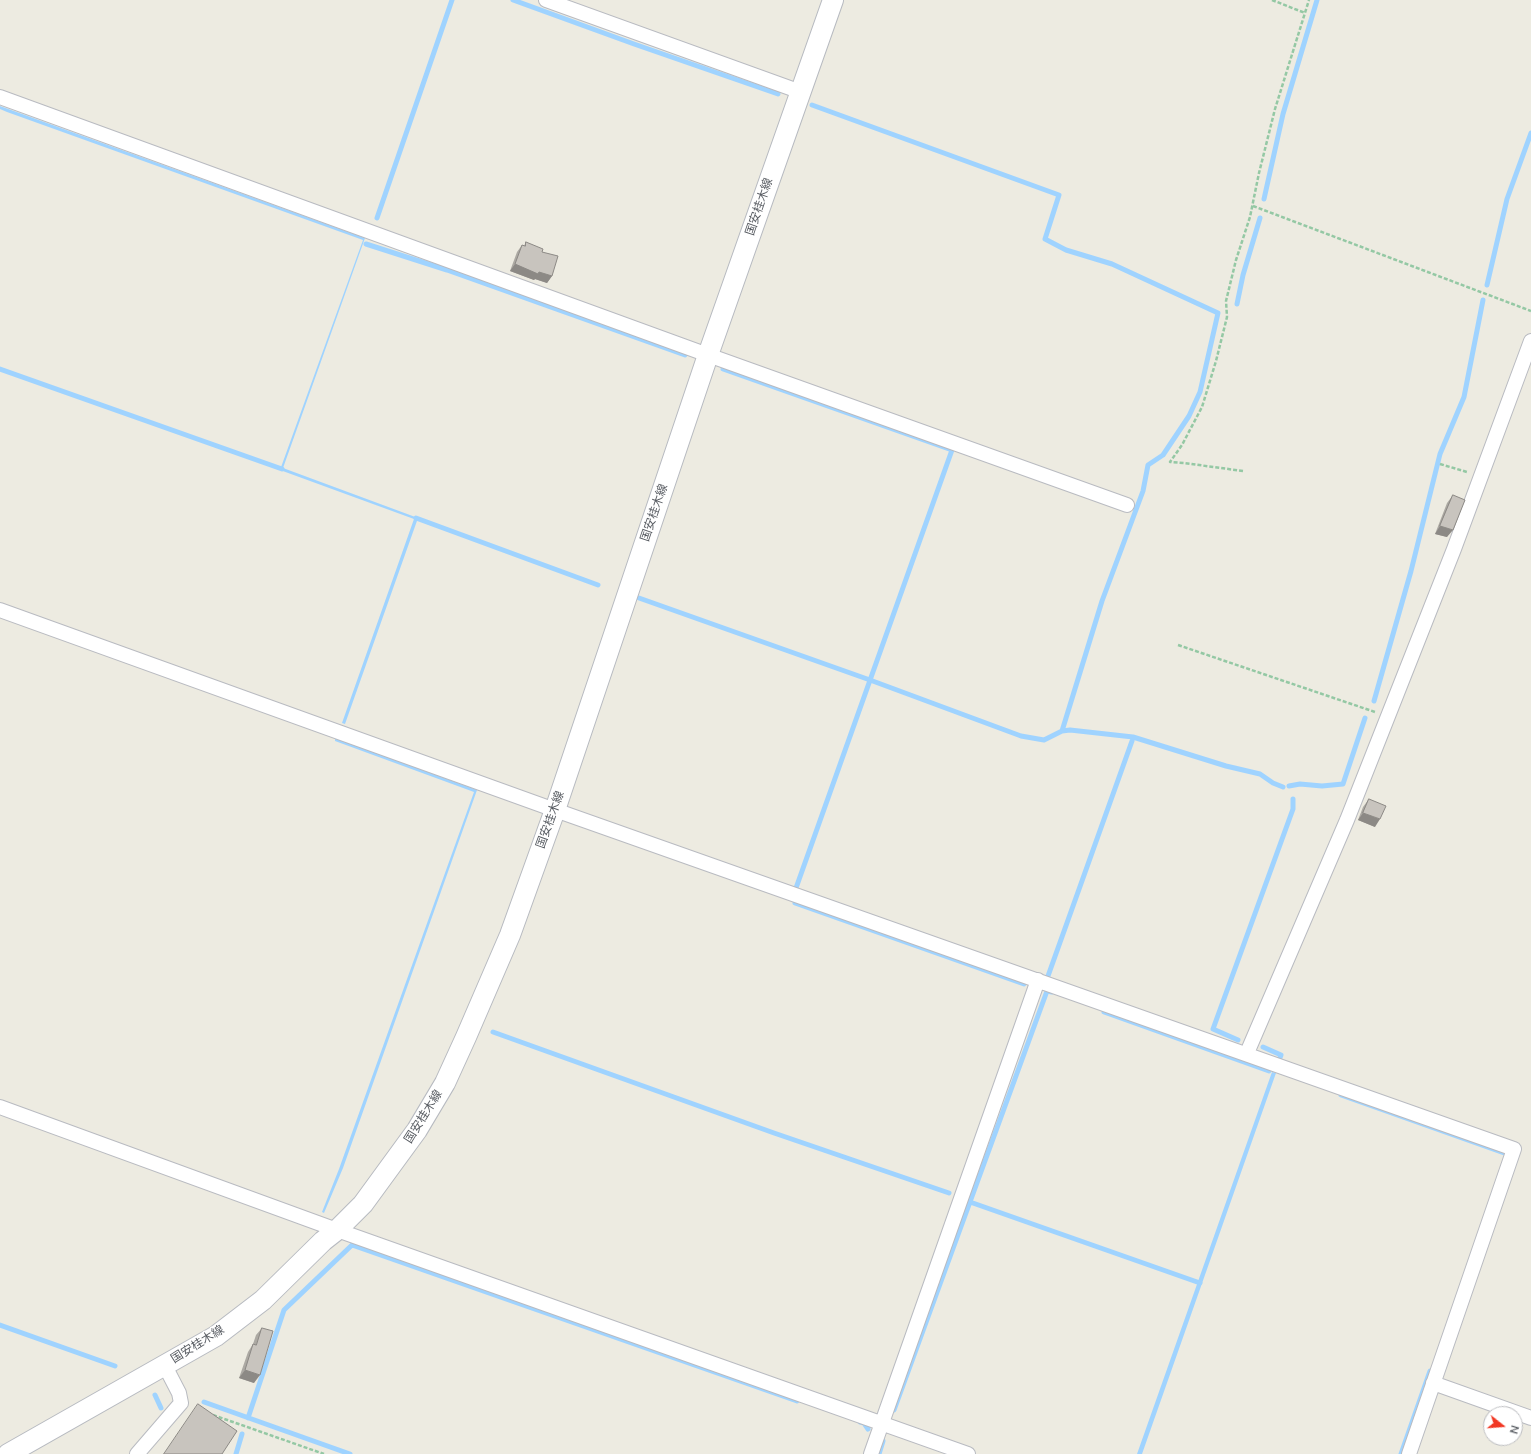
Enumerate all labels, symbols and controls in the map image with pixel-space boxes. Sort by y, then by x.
street label: 国安桂木線 [743,176,777,238]
street label: 国安桂木線 [638,482,672,544]
street label: 国安桂木線 [534,789,568,851]
street label: 国安桂木線 [402,1088,446,1146]
street label: 国安桂木線 [169,1323,227,1367]
north arrow [1483,1406,1523,1446]
text: N [1506,1423,1522,1435]

